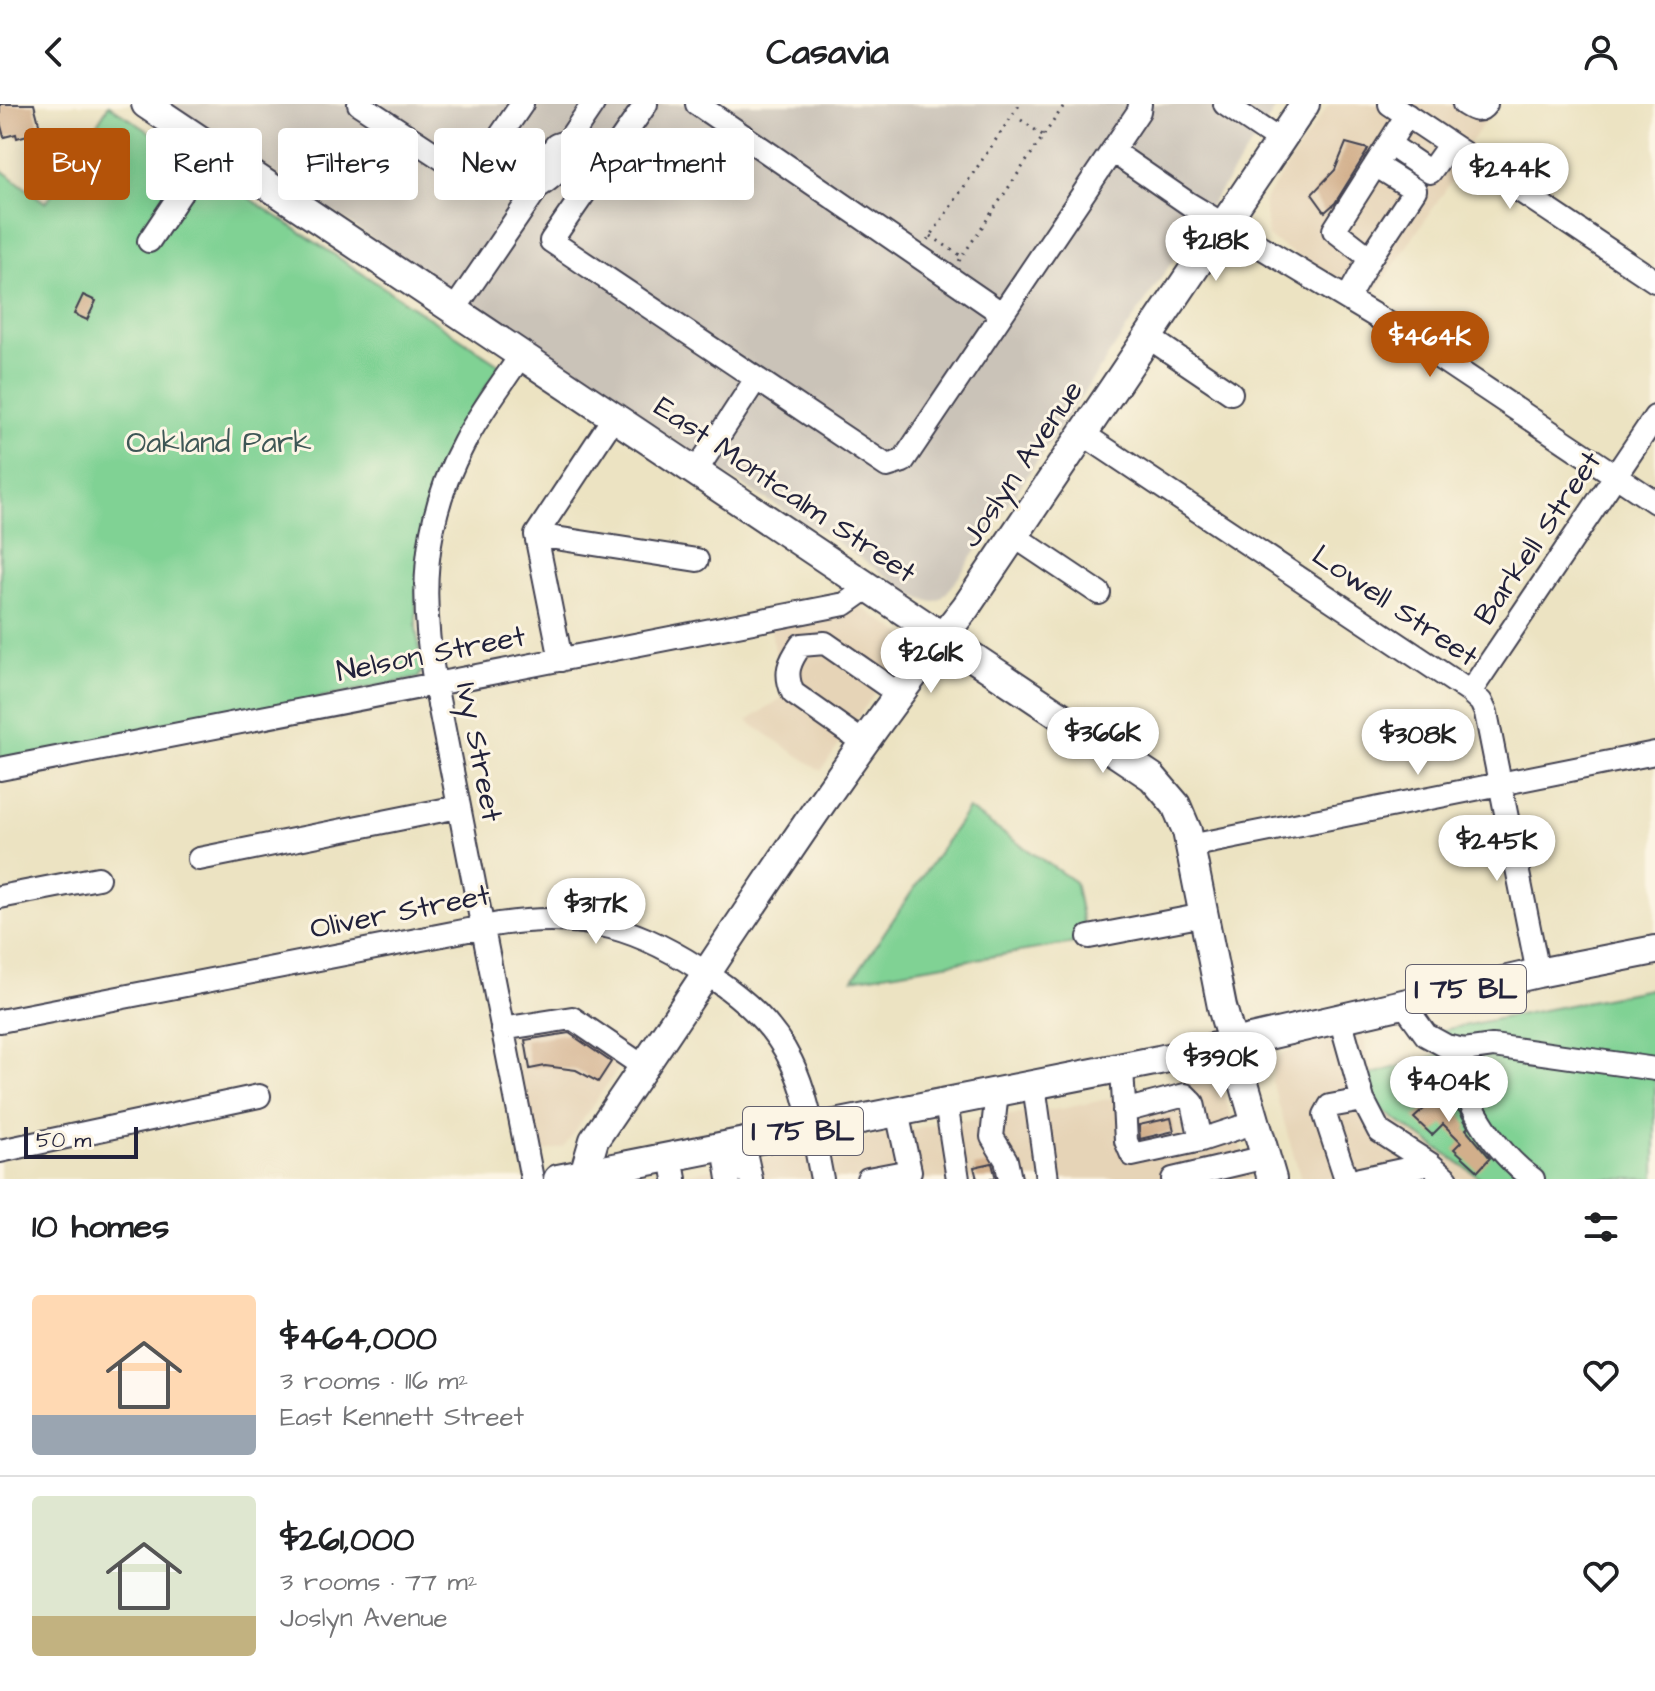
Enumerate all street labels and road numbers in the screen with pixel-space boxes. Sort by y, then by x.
street label: Joslyn Avenue [950,372,1094,557]
street label: East Montcalm Street [646,386,924,594]
street label: Barkell Street [1464,443,1612,633]
street label: Lowell Street [1304,535,1486,677]
street label: Nelson Street [333,615,529,693]
street label: Ivy Street [444,679,513,825]
street label: Oliver Street [307,874,493,950]
road number: I 75 BL [1406,965,1526,1013]
road number: I 75 BL [743,1107,863,1155]

